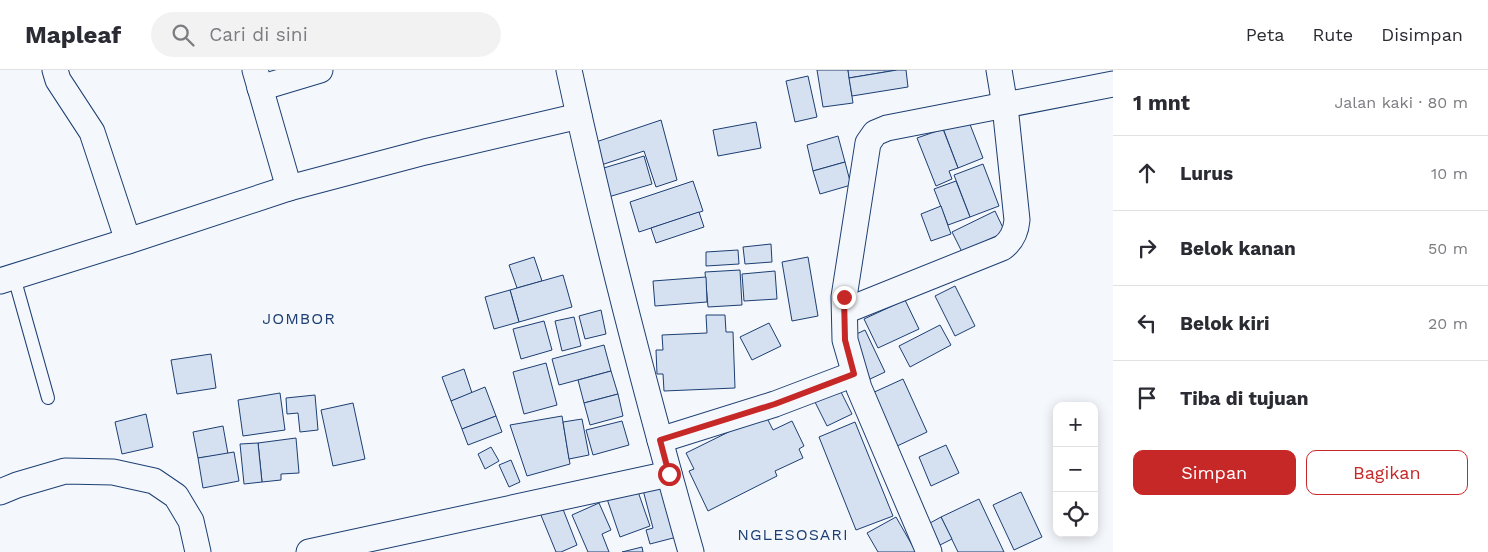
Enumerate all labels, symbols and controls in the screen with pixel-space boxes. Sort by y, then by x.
search box [151,12,501,57]
text: Mapleaf [25,21,121,49]
icon: search [169,21,197,49]
text: Cari di sini [209,23,308,46]
text: Peta [1246,24,1284,45]
text: Rute [1312,24,1353,45]
text: Disimpan [1381,24,1463,45]
text: 1 mnt [1133,90,1190,115]
text: Jalan kaki · 80 m [1335,93,1468,112]
icon: ahead [1133,159,1161,187]
text: Lurus [1180,162,1233,185]
text: 10 m [1431,164,1468,183]
icon: right [1133,234,1161,262]
text: Belok kanan [1180,237,1296,260]
text: 50 m [1428,239,1468,258]
route end [833,286,856,309]
district label: JOMBOR [262,309,336,328]
icon: left [1133,309,1161,337]
text: Belok kiri [1180,312,1270,335]
text: 20 m [1428,314,1468,333]
icon: arrive [1133,384,1161,412]
text: Tiba di tujuan [1180,387,1309,410]
map controls [1053,402,1098,537]
button: + [1053,402,1098,447]
button: − [1053,447,1098,492]
button: Simpan [1133,450,1296,495]
button: Bagikan [1306,450,1468,495]
route start [658,463,681,486]
button: locate [1053,492,1098,537]
district label: NGLESOSARI [737,525,849,544]

